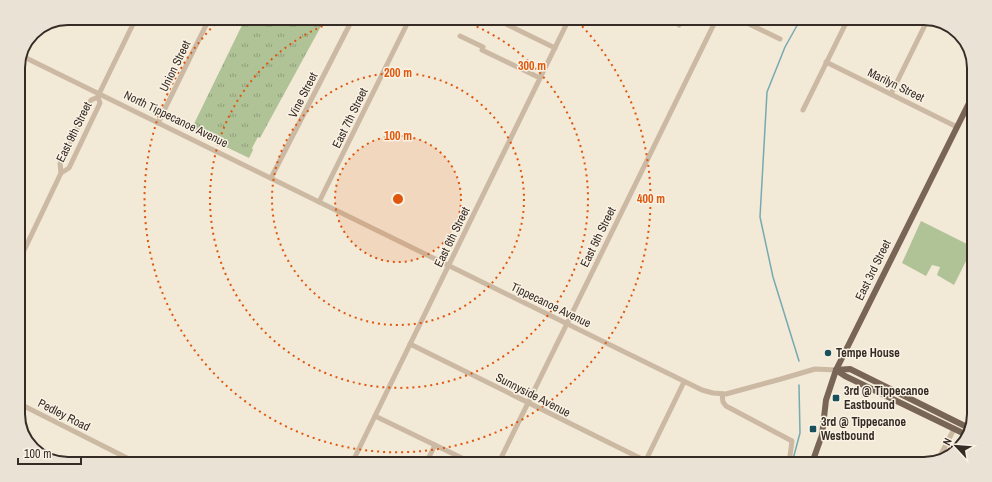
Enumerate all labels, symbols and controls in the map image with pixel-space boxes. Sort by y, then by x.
street label: Union Street [156,37,194,94]
text: 300 m [518,58,546,74]
street label: Marilyn Street [865,64,927,106]
text: 200 m [384,65,412,81]
street label: Vine Street [285,69,321,120]
street label: East 7th Street [329,85,372,151]
street label: North Tippecanoe Avenue [121,87,231,151]
street label: East 9th Street [53,99,96,165]
text: 100 m [384,128,412,144]
text: 400 m [637,191,665,207]
centre of rings [391,192,405,206]
street label: East 6th Street [431,204,474,270]
street label: East 5th Street [577,204,620,270]
street label: East 3rd Street [851,237,895,303]
street label: Tippecanoe Avenue [508,279,594,331]
place label: Tempe House [836,345,900,361]
marker: Tempe House [823,348,833,358]
street label: Sunnyside Avenue [493,369,573,421]
place label: 3rd @ Tippecanoe Eastbound [844,383,929,413]
marker: 3rd @ Tippecanoe Eastbound [831,393,841,403]
street label: Pedley Road [35,395,93,435]
place label: 3rd @ Tippecanoe Westbound [821,414,906,444]
marker: 3rd @ Tippecanoe Westbound [808,424,818,434]
north arrow [936,426,976,466]
text: N [939,436,955,448]
scale bar [18,440,81,466]
text: 100 m [24,446,51,462]

